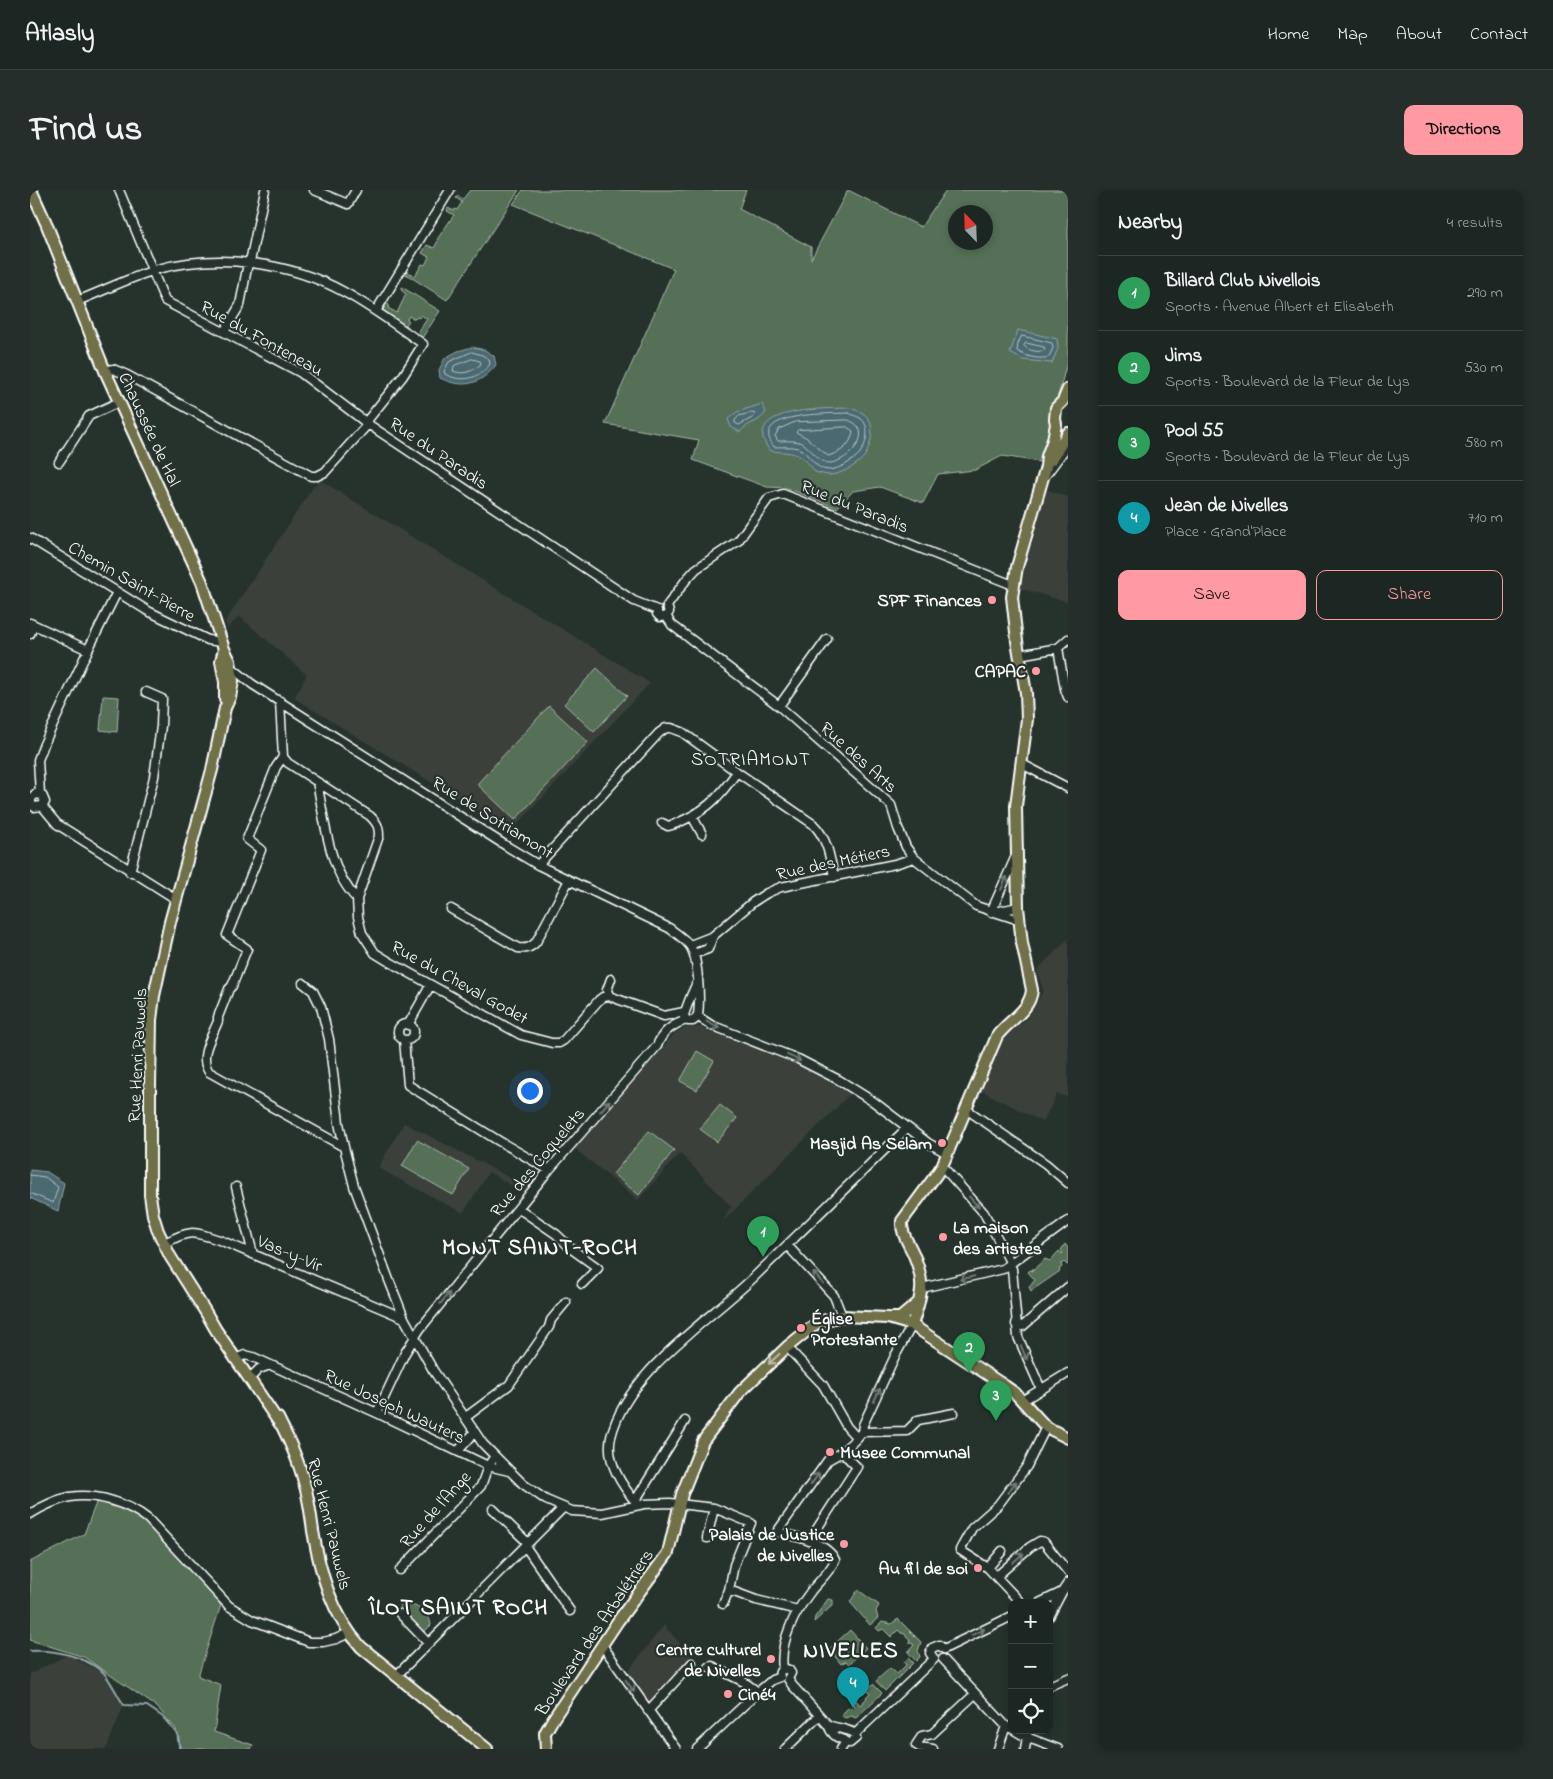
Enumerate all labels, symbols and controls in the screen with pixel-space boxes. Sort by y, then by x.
text: Atlasly [25,17,94,52]
text: Home [1268,22,1309,48]
text: Map [1337,22,1368,48]
text: About [1396,22,1442,48]
text: Contact [1470,22,1528,48]
text: Find us [30,105,142,156]
button: Directions [1404,105,1523,155]
north arrow [948,205,993,250]
text: Nearby [1118,208,1182,238]
text: 4 results [1447,211,1503,235]
text: Billard Club Nivellois [1165,268,1320,295]
text: 1 [1131,281,1137,305]
text: 290 m [1467,281,1503,305]
street label: Rue du Fonteneau [195,295,327,384]
text: Sports · Avenue Albert et Elisabeth [1165,295,1394,319]
text: Jims [1165,343,1202,370]
text: 2 [1130,356,1138,380]
text: 530 m [1464,356,1503,380]
street label: Chaussée de Hal [110,369,186,491]
text: Sports · Boulevard de la Fleur de Lys [1165,370,1410,394]
street label: Rue du Paradis [383,412,493,497]
text: Pool 55 [1165,418,1224,445]
text: 3 [1131,431,1137,455]
text: 580 m [1465,431,1503,455]
text: Sports · Boulevard de la Fleur de Lys [1165,445,1410,469]
street label: Rue du Paradis [796,474,912,541]
text: Jean de Nivelles [1165,493,1288,520]
text: 4 [1131,506,1137,530]
text: 710 m [1468,506,1503,530]
text: Place · Grand'Place [1165,520,1286,544]
street label: Chemin Saint-Pierre [63,536,200,630]
button: Save [1118,570,1306,620]
button: Share [1316,570,1503,620]
place label: SPF Finances [877,589,982,615]
marker: SPF Finances [986,594,998,606]
place label: CAPAC [975,660,1026,686]
marker: CAPAC [1030,665,1042,677]
street label: Rue des Arts [813,717,902,800]
district label: SOTRIAMONT [691,747,811,774]
street label: Rue de Sotriamont [426,771,558,867]
street label: Rue des Métiers [774,839,893,889]
one-way arrow [1000,876,1010,891]
street label: Rue du Cheval Godet [386,935,532,1032]
street label: Rue Henri Pauwels [122,987,156,1123]
one-way arrow [706,1020,721,1030]
one-way arrow [786,1053,801,1063]
your location [517,1078,543,1104]
one-way arrow [599,1099,611,1112]
street label: Rue des Coquelets [485,1103,592,1224]
place label: Masjid As Selam [810,1132,932,1158]
marker: Masjid As Selam [936,1137,948,1149]
one-way arrow [968,1196,980,1209]
pin: 1 [747,1216,779,1257]
place label: La maison des artistes [953,1216,1042,1263]
street label: Vas-y-Vir [251,1229,326,1280]
marker: La maison des artistes [937,1231,949,1243]
district label: MONT SAINT-ROCH [442,1233,638,1265]
one-way arrow [812,1272,823,1285]
one-way arrow [959,1274,975,1283]
one-way arrow [439,1291,451,1304]
place label: Église Protestante [811,1307,898,1354]
marker: Église Protestante [795,1322,807,1334]
pin: 2 [953,1332,985,1373]
one-way arrow [1020,1345,1030,1360]
one-way arrow [768,1353,780,1365]
street label: Rue Joseph Wauters [319,1364,469,1452]
pin: 3 [980,1380,1012,1421]
one-way arrow [873,1388,883,1403]
place label: Musee Communal [840,1441,970,1467]
marker: Musee Communal [824,1446,836,1458]
street label: Rue Henri Pauwels [299,1456,357,1593]
street label: Rue de l'Ange [395,1465,480,1556]
one-way arrow [809,1473,820,1486]
one-way arrow [1007,1481,1018,1494]
place label: Palais de Justice de Nivelles [709,1523,835,1570]
marker: Palais de Justice de Nivelles [838,1538,850,1550]
street label: Boulevard des Arbalétriers [529,1545,661,1723]
one-way arrow [1011,1552,1024,1563]
place label: Au fil de soi [879,1557,968,1583]
marker: Au fil de soi [972,1562,984,1574]
district label: ÎLOT SAINT ROCH [367,1593,548,1625]
map controls [1008,1599,1053,1734]
button: + [1008,1599,1053,1644]
one-way arrow [970,1627,985,1636]
district label: NIVELLES [803,1636,899,1668]
place label: Centre culturel de Nivelles [656,1638,761,1685]
button: − [1008,1644,1053,1689]
marker: Centre culturel de Nivelles [765,1653,777,1665]
pin: 4 [837,1667,869,1708]
one-way arrow [625,1678,635,1692]
place label: Ciné4 [738,1683,776,1709]
marker: Ciné4 [722,1688,734,1700]
button: locate [1008,1689,1053,1734]

